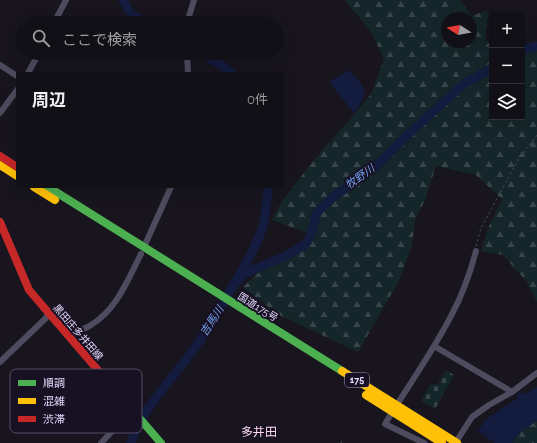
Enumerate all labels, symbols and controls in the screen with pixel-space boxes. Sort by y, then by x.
north arrow [441,12,477,48]
map controls [489,12,525,120]
button: + [489,12,525,48]
search box [16,16,284,60]
icon: search [30,27,52,49]
text: ここで検索 [62,31,137,49]
button: − [489,48,525,84]
button: layers [489,84,525,120]
text: 周辺 [32,90,66,110]
text: 0件 [247,92,268,107]
water label: 牧野川 [343,161,378,192]
street label: 国道175号 [236,290,280,324]
street label: 黒田庄多井田線 [51,302,105,362]
water label: 吉馬川 [198,303,227,338]
legend [10,369,142,433]
road number: 175 [345,373,369,387]
text: 順調 [43,377,65,390]
text: 混雑 [43,395,65,408]
text: 渋滞 [43,413,65,426]
district label: 多井田 [241,425,277,439]

